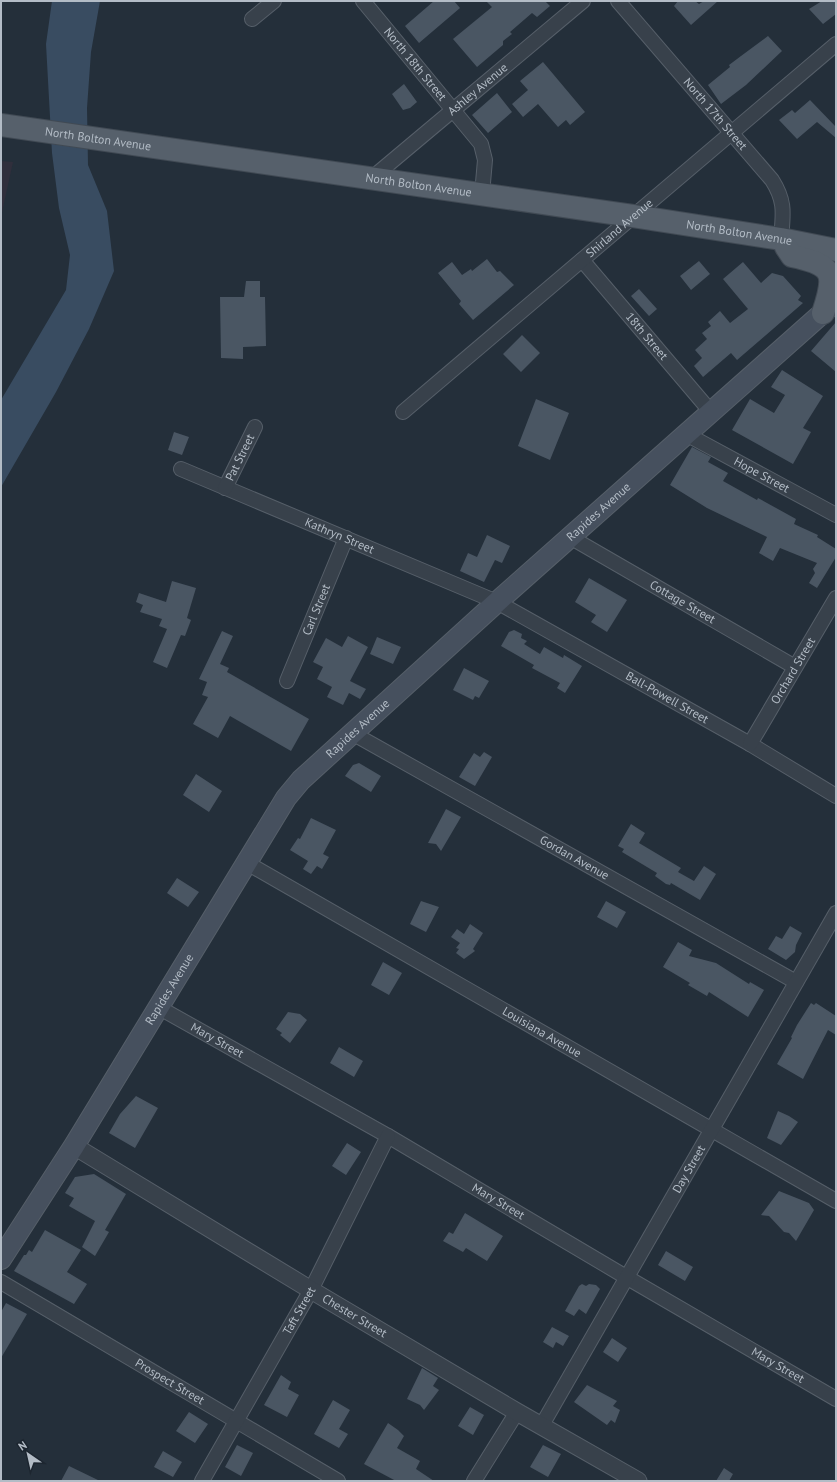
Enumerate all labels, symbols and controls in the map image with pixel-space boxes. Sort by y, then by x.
street label: North 18th Street [381,24,450,104]
street label: Ashley Avenue [444,60,510,118]
street label: North 17th Street [680,75,751,153]
street label: North Bolton Avenue [44,123,152,154]
street label: North Bolton Avenue [365,170,473,200]
street label: Shirland Avenue [583,195,656,260]
street label: North Bolton Avenue [685,216,794,248]
street label: 18th Street [623,309,671,363]
street label: Pat Street [222,431,257,483]
street label: Hope Street [731,453,792,496]
street label: Rapides Avenue [563,479,633,544]
street label: Kathryn Street [303,514,377,556]
street label: Cottage Street [647,577,718,626]
street label: Carl Street [299,582,333,638]
street label: Orchard Street [767,634,818,707]
street label: Ball-Powell Street [623,668,712,726]
street label: Rapides Avenue [322,695,392,761]
street label: Gordan Avenue [537,832,612,883]
street label: Rapides Avenue [142,951,196,1027]
street label: Louisiana Avenue [500,1003,584,1060]
street label: Mary Street [188,1019,247,1061]
street label: Day Street [669,1142,708,1196]
street label: Mary Street [470,1180,528,1222]
street label: Taft Street [279,1284,318,1337]
street label: Chester Street [320,1290,390,1340]
street label: Mary Street [749,1344,807,1386]
street label: Prospect Street [133,1355,207,1407]
north arrow [8,1434,48,1474]
text: N [15,1438,29,1454]

